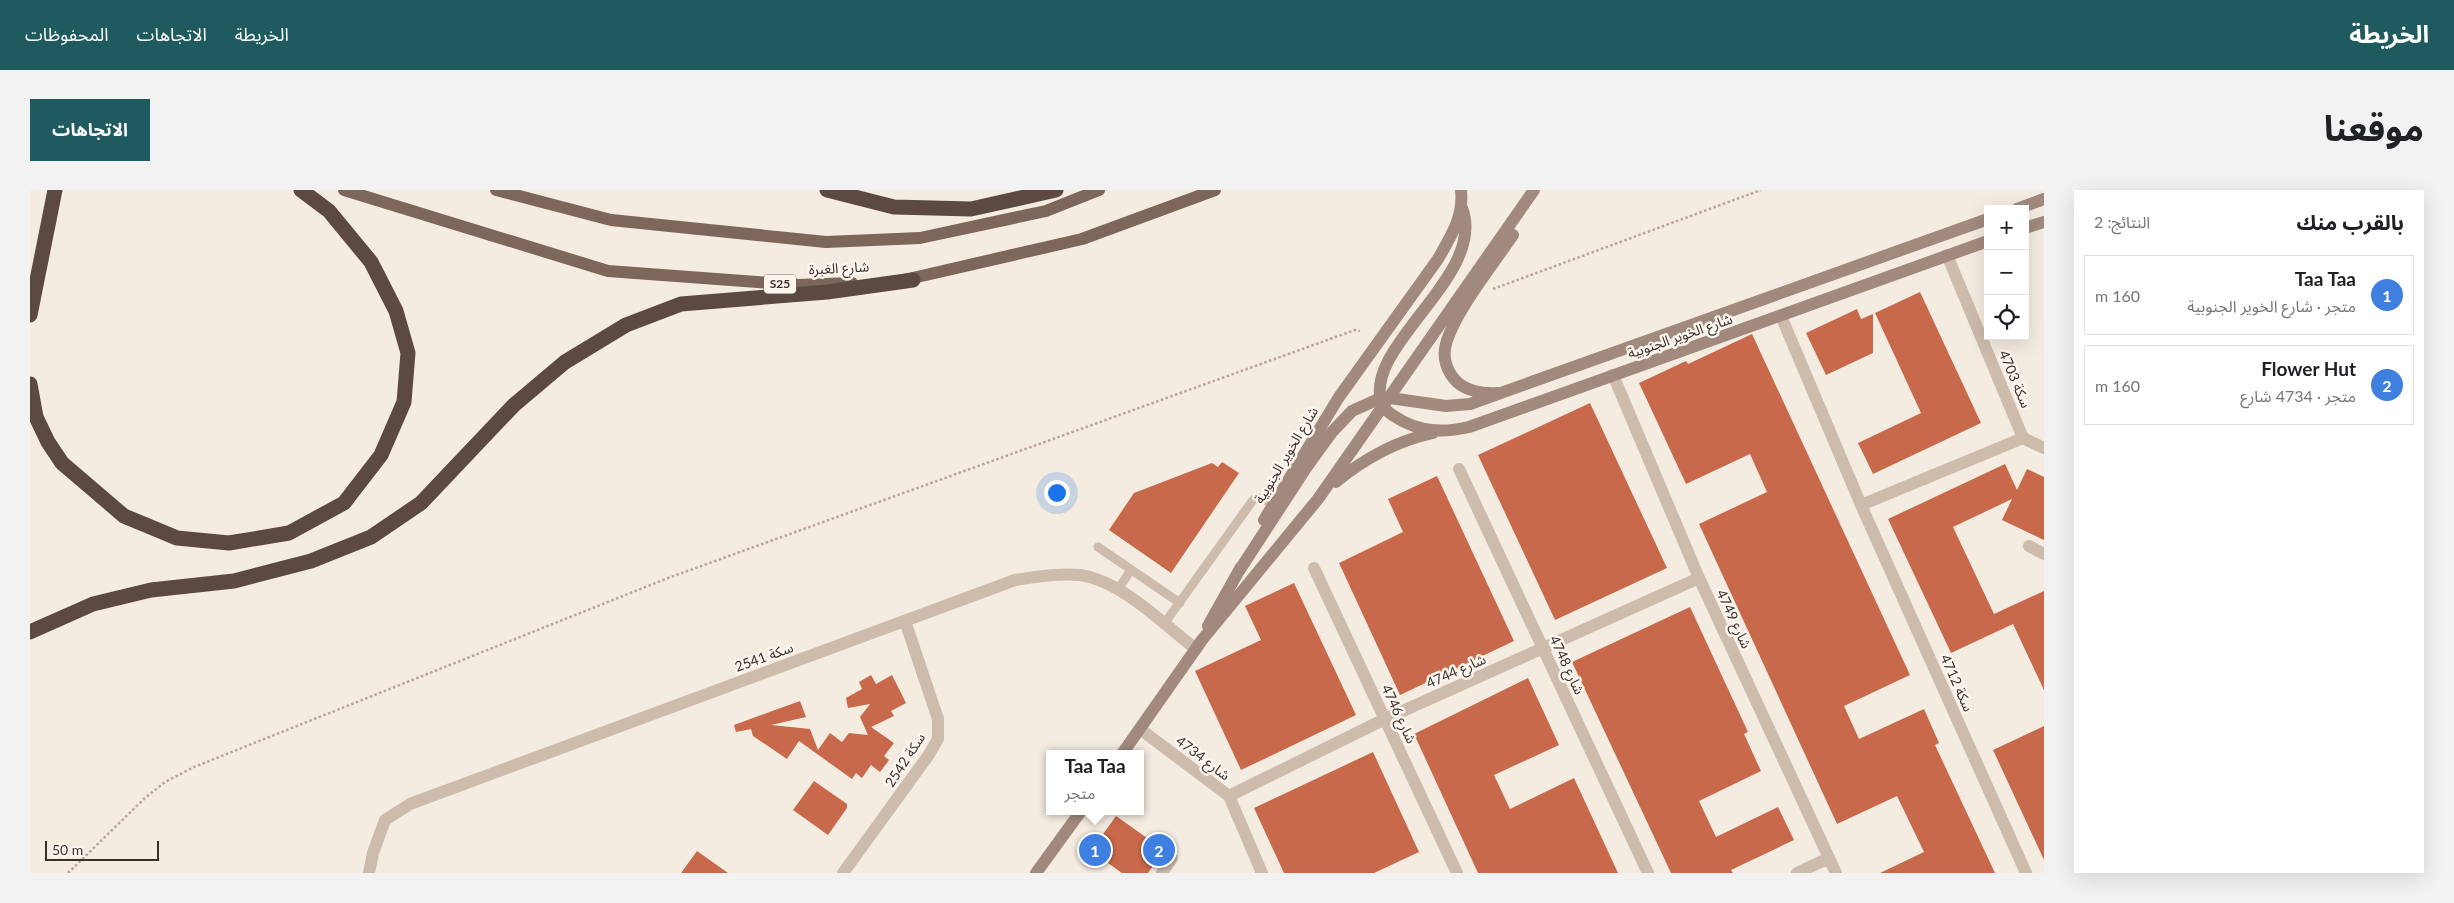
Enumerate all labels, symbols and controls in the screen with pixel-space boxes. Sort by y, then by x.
text: الخريطة [2349,19,2429,48]
text: المحفوظات [25,23,109,45]
text: الاتجاهات [137,23,207,45]
text: الخريطة [235,23,289,45]
button: الاتجاهات [30,99,150,161]
text: موقعنا [2324,106,2424,148]
map controls [1984,205,2029,340]
button: + [1984,205,2029,250]
text: بالقرب منك [2297,209,2404,234]
text: النتائج: 2 [2094,212,2150,231]
button: − [1984,250,2029,295]
street label: شارع الغبرة [808,257,870,281]
text: Taa Taa [2295,267,2356,290]
road number: S25 [764,275,796,294]
text: 160 m [2095,286,2140,305]
text: 1 [2382,286,2392,305]
button: locate [1984,295,2029,340]
text: متجر · شارع الخوير الجنوبية [2187,296,2356,315]
street label: شارع الخوير الجنوبية [1625,310,1735,364]
street label: 4703 سكة [1996,347,2035,410]
text: Flower Hut [2261,357,2356,380]
text: 160 m [2095,376,2140,395]
text: 2 [2382,376,2392,395]
text: متجر · 4734 شارع [2240,386,2356,405]
street label: شارع الخوير الجنوبية [1250,403,1324,508]
your location [1044,480,1070,506]
street label: 4749 شارع [1711,586,1756,652]
street label: 4748 شارع [1544,632,1589,698]
street label: سكة 2541 [732,638,795,675]
street label: 4744 شارع [1423,650,1489,694]
street label: سكة 4712 [1937,651,1978,714]
street label: 4746 شارع [1376,681,1421,747]
street label: سكة 2542 [881,730,928,790]
street label: 4734 شارع [1171,732,1234,786]
popup [1046,750,1144,815]
text: Taa Taa [1064,754,1126,777]
text: متجر [1064,783,1095,802]
pin: 1 [1079,831,1111,869]
pin: 2 [1143,831,1175,869]
scale bar [45,838,159,861]
text: 50 m [52,841,83,858]

